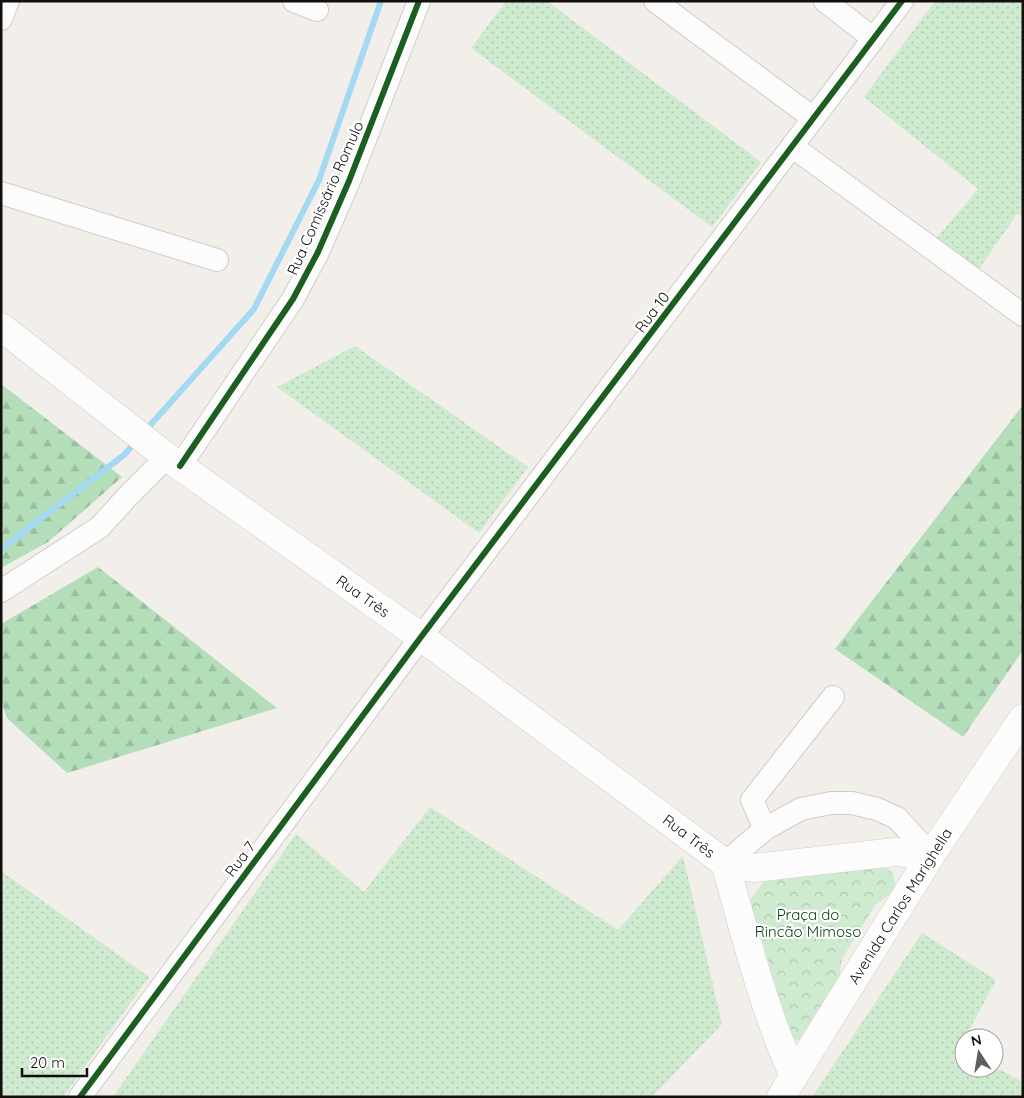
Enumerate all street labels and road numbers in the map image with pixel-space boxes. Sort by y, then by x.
street label: Rua Comissário Romulo [282,118,368,278]
street label: Rua 10 [631,288,673,336]
street label: Rua Três [333,571,393,621]
street label: Rua Três [659,810,719,862]
street label: Avenida Carlos Marighella [844,824,956,988]
street label: Rua 7 [221,837,260,880]

